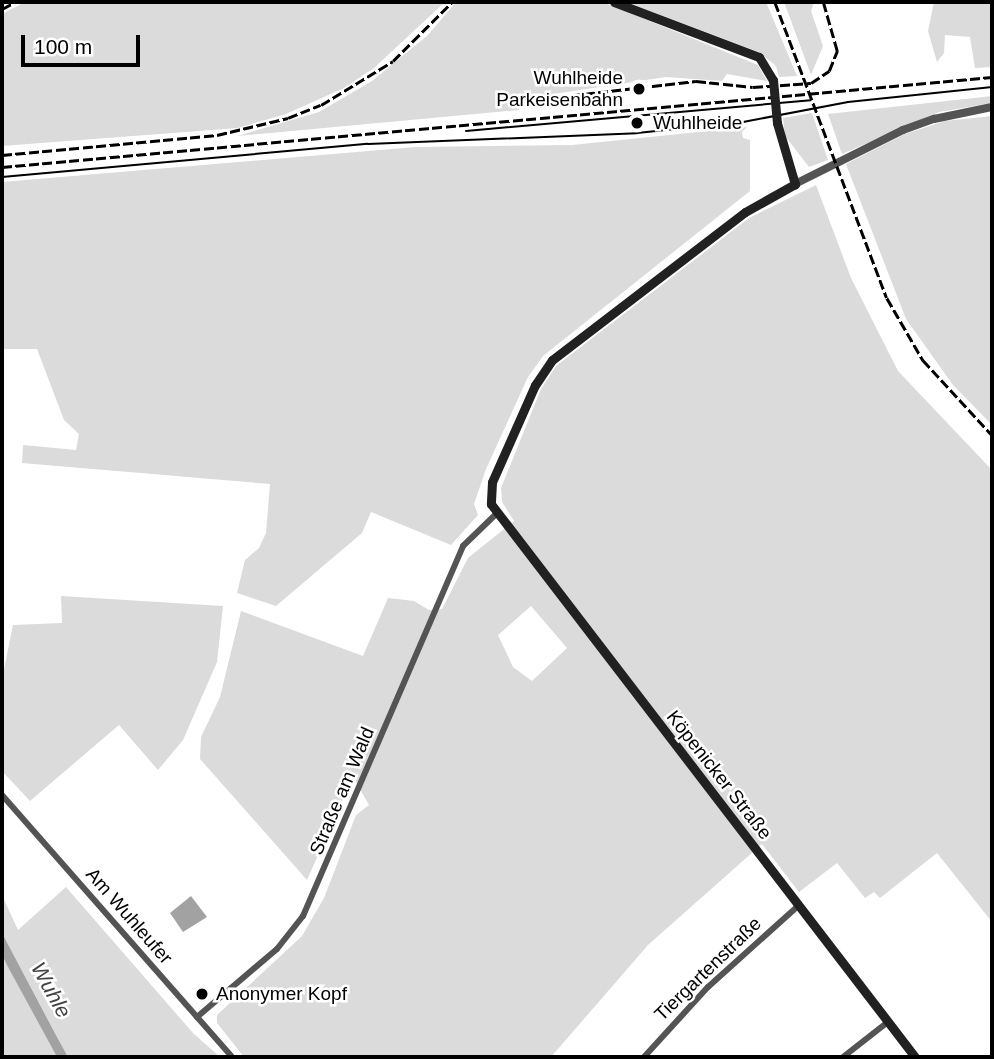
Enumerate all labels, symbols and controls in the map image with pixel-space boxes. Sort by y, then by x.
scale bar [24,21,144,65]
text: 100 m [34,35,92,58]
place label: Wuhlheide Parkeisenbahn [496,67,623,111]
marker: Wuhlheide Parkeisenbahn [629,79,649,99]
place label: Wuhlheide [653,112,742,134]
marker: Wuhlheide [627,113,647,133]
street label: Köpenicker Straße [662,706,776,844]
street label: Straße am Wald [305,724,379,858]
street label: Am Wuhleufer [81,863,177,969]
street label: Tiergartenstraße [650,912,766,1026]
water label: Wuhle [26,958,76,1022]
place label: Anonymer Kopf [216,983,347,1005]
marker: Anonymer Kopf [194,986,210,1002]

